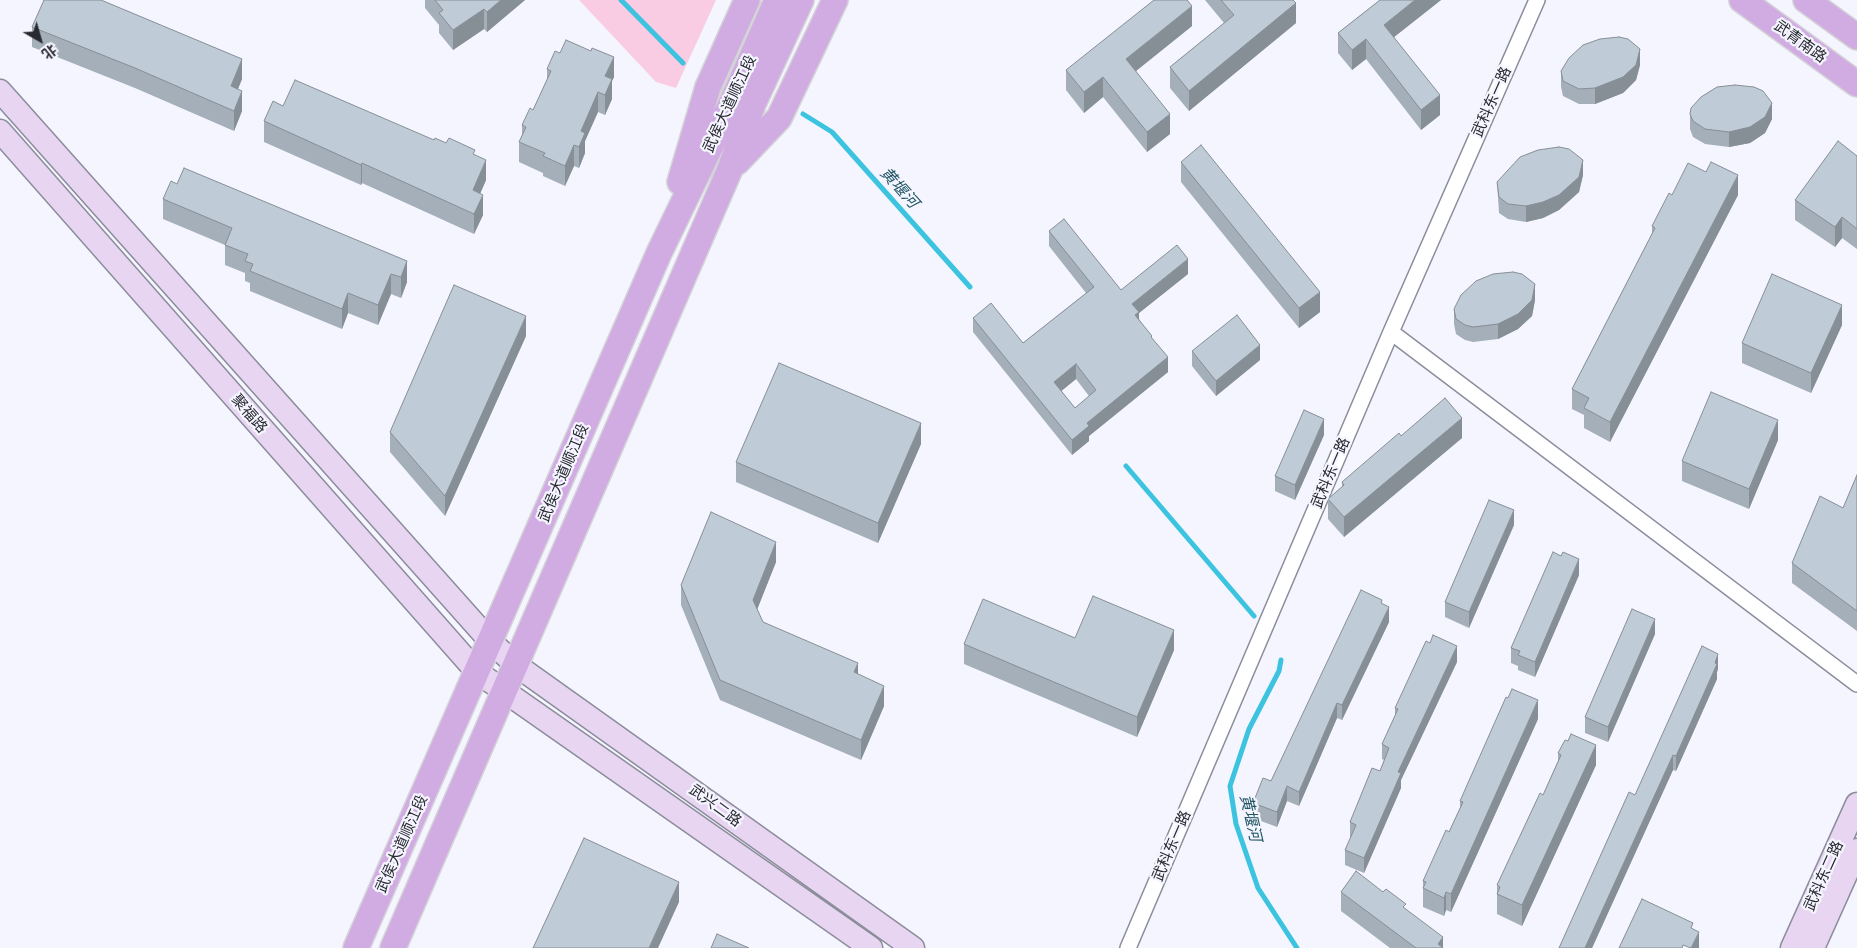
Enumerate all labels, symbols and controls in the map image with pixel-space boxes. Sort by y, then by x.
north arrow [15,15,65,65]
street label: 武青南路 [1770,17,1830,67]
text: 北 [38,40,60,63]
street label: 武侯大道顺江段 [700,53,760,155]
street label: 武科东一路 [1469,64,1515,140]
water label: 黄堰河 [876,164,922,212]
street label: 聚福路 [227,391,271,437]
street label: 武侯大道顺江段 [535,421,593,525]
street label: 武科东一路 [1308,435,1354,511]
street label: 武兴二路 [685,781,745,831]
street label: 武侯大道顺江段 [372,792,432,896]
water label: 黄堰河 [1235,792,1265,844]
street label: 武科东一路 [1149,808,1195,884]
street label: 武科东二路 [1801,838,1847,914]

